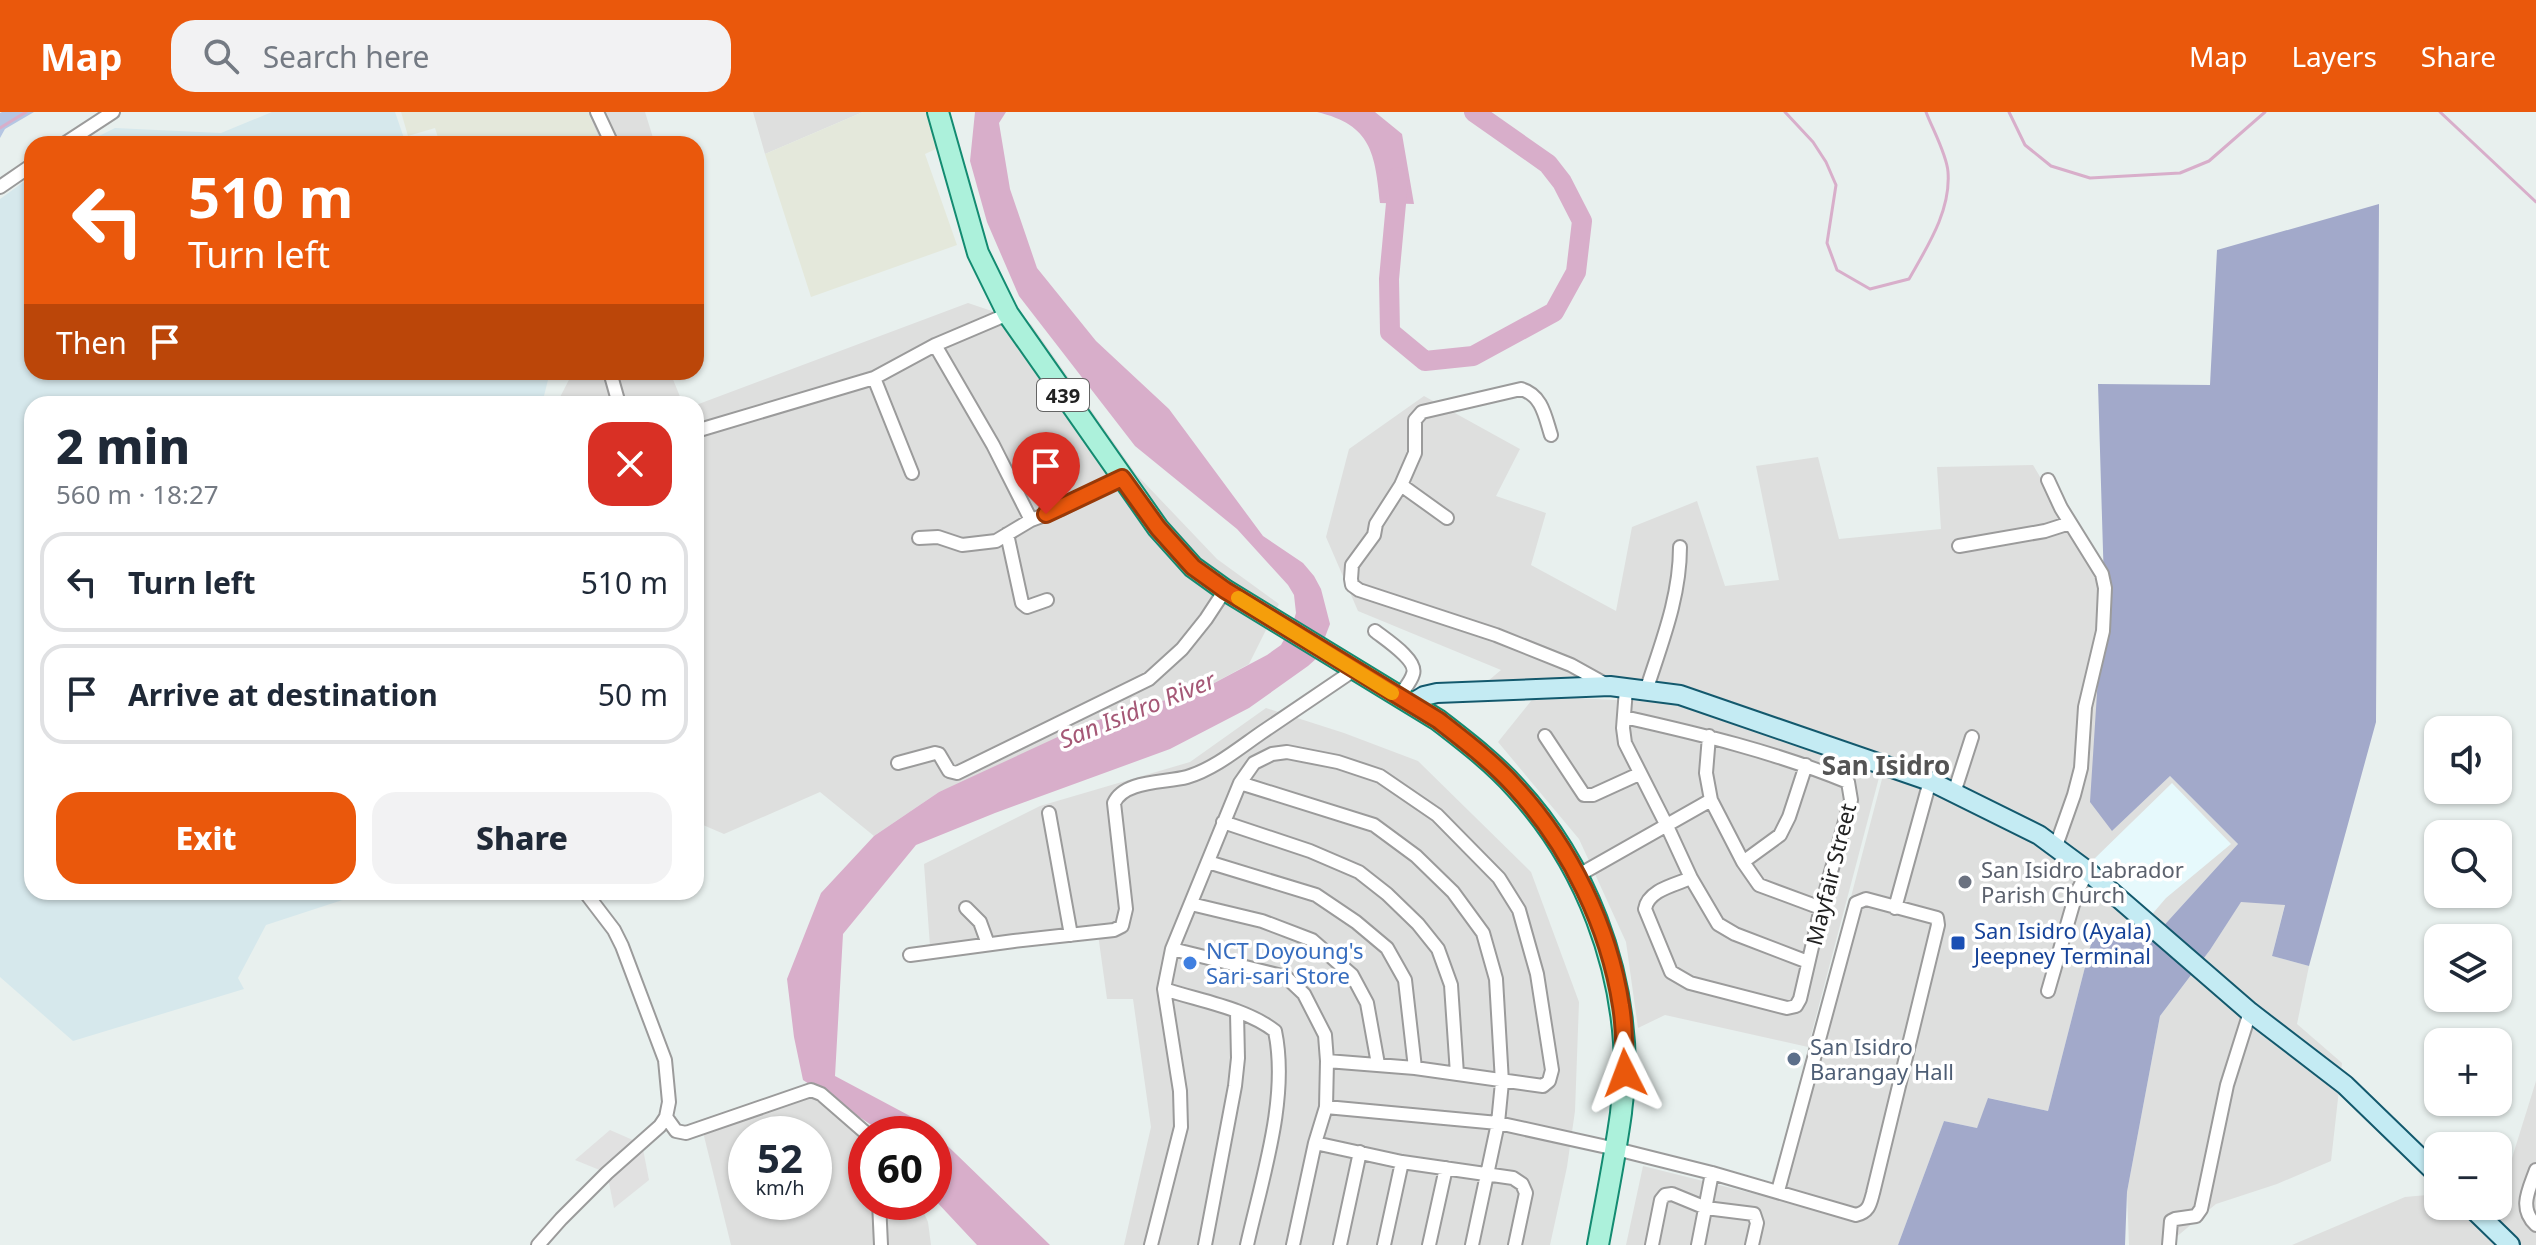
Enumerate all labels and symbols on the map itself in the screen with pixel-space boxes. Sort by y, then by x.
road number: 439 [1037,379,1089,411]
pin [1012,432,1080,514]
water label: San Isidro River [1054,662,1221,755]
district label: San Isidro [1822,747,1950,783]
street label: Mayfair Street [1798,800,1862,948]
place label: San Isidro Labrador Parish Church [1981,854,2184,909]
marker: San Isidro Labrador Parish Church [1956,873,1974,891]
place label: San Isidro (Ayala) Jeepney Terminal [1972,915,2151,970]
marker: San Isidro (Ayala) Jeepney Terminal [1949,934,1967,952]
place label: NCT Doyoung's Sari-sari Store [1206,935,1364,990]
marker: NCT Doyoung's Sari-sari Store [1181,954,1199,972]
position arrow [1583,1031,1667,1115]
place label: San Isidro Barangay Hall [1810,1031,1954,1086]
marker: San Isidro Barangay Hall [1785,1050,1803,1068]
speed limit sign: 60 [848,1116,952,1220]

